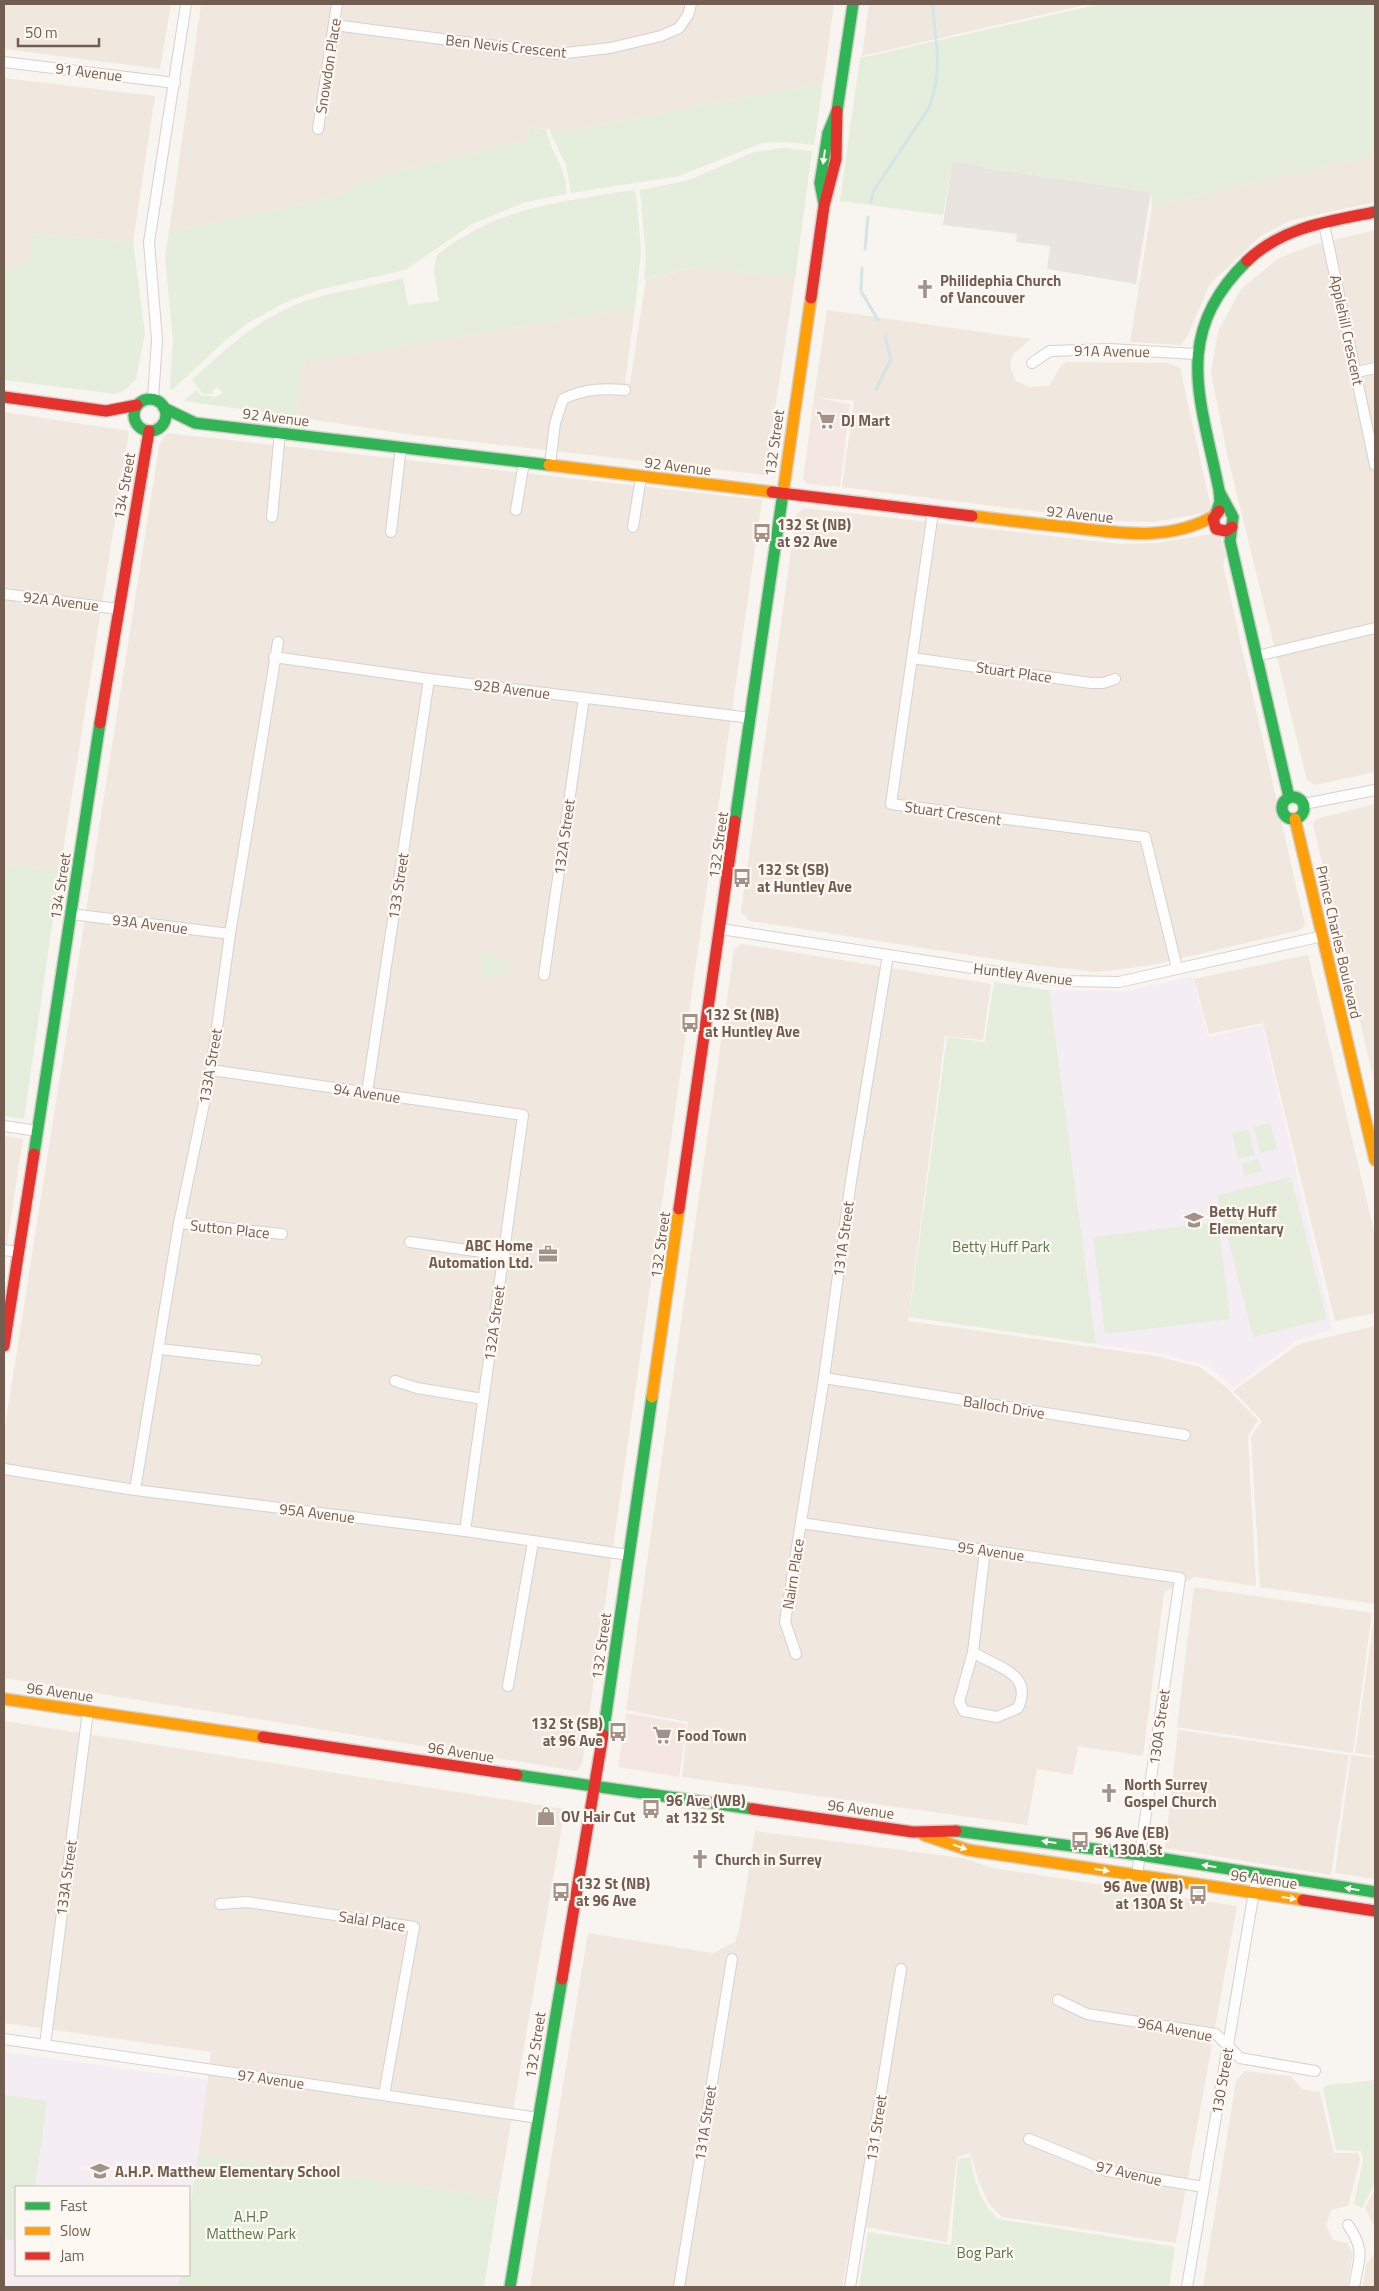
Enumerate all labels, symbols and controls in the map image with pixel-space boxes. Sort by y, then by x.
scale bar [18,15,99,47]
street label: Snowdon Place [309,17,347,115]
text: 50 m [25,21,58,44]
street label: Ben Nevis Crescent [444,28,568,64]
street label: 91 Avenue [54,57,124,87]
one-way arrow [820,150,828,166]
place label: Philidephia Church of Vancouver [940,269,1061,309]
street label: Applehill Crescent [1324,273,1370,388]
church icon: Philidephia Church of Vancouver [914,278,936,300]
street label: 91A Avenue [1074,339,1150,363]
street label: 92 Avenue [241,402,311,432]
street label: 132 Street [758,407,790,478]
supermarket icon: DJ Mart [815,409,837,431]
place label: DJ Mart [841,409,890,432]
street label: 134 Street [107,450,141,521]
street label: 92 Avenue [643,451,713,481]
street label: 92 Avenue [1045,499,1115,529]
place label: 132 St (NB) at 92 Ave [777,513,851,553]
bus stop icon: 132 St (NB) at 92 Ave [751,522,773,544]
street label: 92A Avenue [22,585,100,617]
street label: Stuart Place [975,655,1053,689]
street label: 92B Avenue [473,673,551,705]
street label: Stuart Crescent [903,795,1004,831]
street label: 132A Street [547,797,581,876]
street label: 132 Street [702,809,734,880]
street label: 134 Street [43,850,77,921]
street label: 133 Street [381,850,415,921]
place label: 132 St (SB) at Huntley Ave [757,858,852,898]
street label: Prince Charles Boulevard [1310,863,1368,1021]
bus stop icon: 132 St (SB) at Huntley Ave [731,867,753,889]
street label: 93A Avenue [111,908,189,940]
street label: Huntley Avenue [972,957,1074,991]
place label: 132 St (NB) at Huntley Ave [705,1003,800,1043]
bus stop icon: 132 St (NB) at Huntley Ave [679,1012,701,1034]
street label: 133A Street [192,1026,228,1105]
street label: 94 Avenue [332,1077,402,1109]
street label: 131A Street [826,1199,860,1278]
place label: Betty Huff Elementary [1209,1200,1284,1240]
street label: 132 Street [644,1209,676,1280]
school or university icon: Betty Huff Elementary [1183,1209,1205,1231]
street label: Sutton Place [189,1213,271,1245]
place label: ABC Home Automation Ltd. [429,1234,533,1274]
park label: Betty Huff Park [952,1235,1050,1258]
office icon: ABC Home Automation Ltd. [537,1243,559,1265]
street label: 132A Street [477,1283,511,1362]
street label: Balloch Drive [962,1389,1046,1425]
street label: 95A Avenue [278,1497,356,1529]
street label: 95 Avenue [956,1535,1026,1567]
street label: Nairn Place [776,1537,810,1611]
street label: 132 Street [585,1610,617,1681]
street label: 96 Avenue [25,1676,95,1708]
street label: 130A Street [1142,1687,1176,1766]
place label: 132 St (SB) at 96 Ave [531,1712,603,1752]
bus stop icon: 132 St (SB) at 96 Ave [607,1721,629,1743]
supermarket icon: Food Town [651,1724,673,1746]
place label: Food Town [677,1724,747,1747]
street label: 96 Avenue [426,1735,496,1769]
place label: North Surrey Gospel Church [1124,1773,1217,1813]
church icon: North Surrey Gospel Church [1098,1782,1120,1804]
place label: 96 Ave (WB) at 132 St [666,1789,746,1829]
street label: 96 Avenue [826,1793,896,1825]
bus stop icon: 96 Ave (WB) at 132 St [640,1798,662,1820]
shop icon: OV Hair Cut [535,1805,557,1827]
place label: OV Hair Cut [561,1805,636,1828]
place label: 96 Ave (EB) at 130A St [1095,1821,1169,1861]
bus stop icon: 96 Ave (EB) at 130A St [1069,1830,1091,1852]
street label: 133A Street [49,1838,83,1917]
one-way arrow [1040,1838,1056,1846]
one-way arrow [952,1844,967,1851]
church icon: Church in Surrey [689,1848,711,1870]
place label: Church in Surrey [715,1848,822,1871]
one-way arrow [1201,1862,1217,1870]
street label: 96 Avenue [1229,1863,1299,1895]
one-way arrow [1095,1867,1111,1875]
place label: 132 St (NB) at 96 Ave [576,1872,650,1912]
place label: 96 Ave (WB) at 130A St [1103,1875,1184,1915]
bus stop icon: 132 St (NB) at 96 Ave [550,1881,572,1903]
bus stop icon: 96 Ave (WB) at 130A St [1187,1884,1209,1906]
one-way arrow [1344,1884,1360,1892]
one-way arrow [1281,1895,1297,1903]
street label: Salal Place [337,1904,407,1938]
street label: 132 Street [518,2009,552,2080]
street label: 96A Avenue [1136,2010,1214,2048]
street label: 130 Street [1205,2045,1239,2116]
street label: 97 Avenue [236,2063,306,2095]
street label: 131A Street [688,2083,722,2162]
street label: 131 Street [859,2092,893,2163]
street label: 97 Avenue [1094,2154,1164,2192]
school or university icon: A.H.P. Matthew Elementary School [89,2160,111,2182]
place label: A.H.P. Matthew Elementary School [115,2160,340,2183]
legend [15,2186,190,2276]
text: Fast [60,2194,88,2217]
park label: A.H.P Matthew Park [206,2205,296,2245]
text: Slow [60,2219,91,2242]
park label: Bog Park [957,2241,1013,2264]
text: Jam [60,2244,84,2267]

